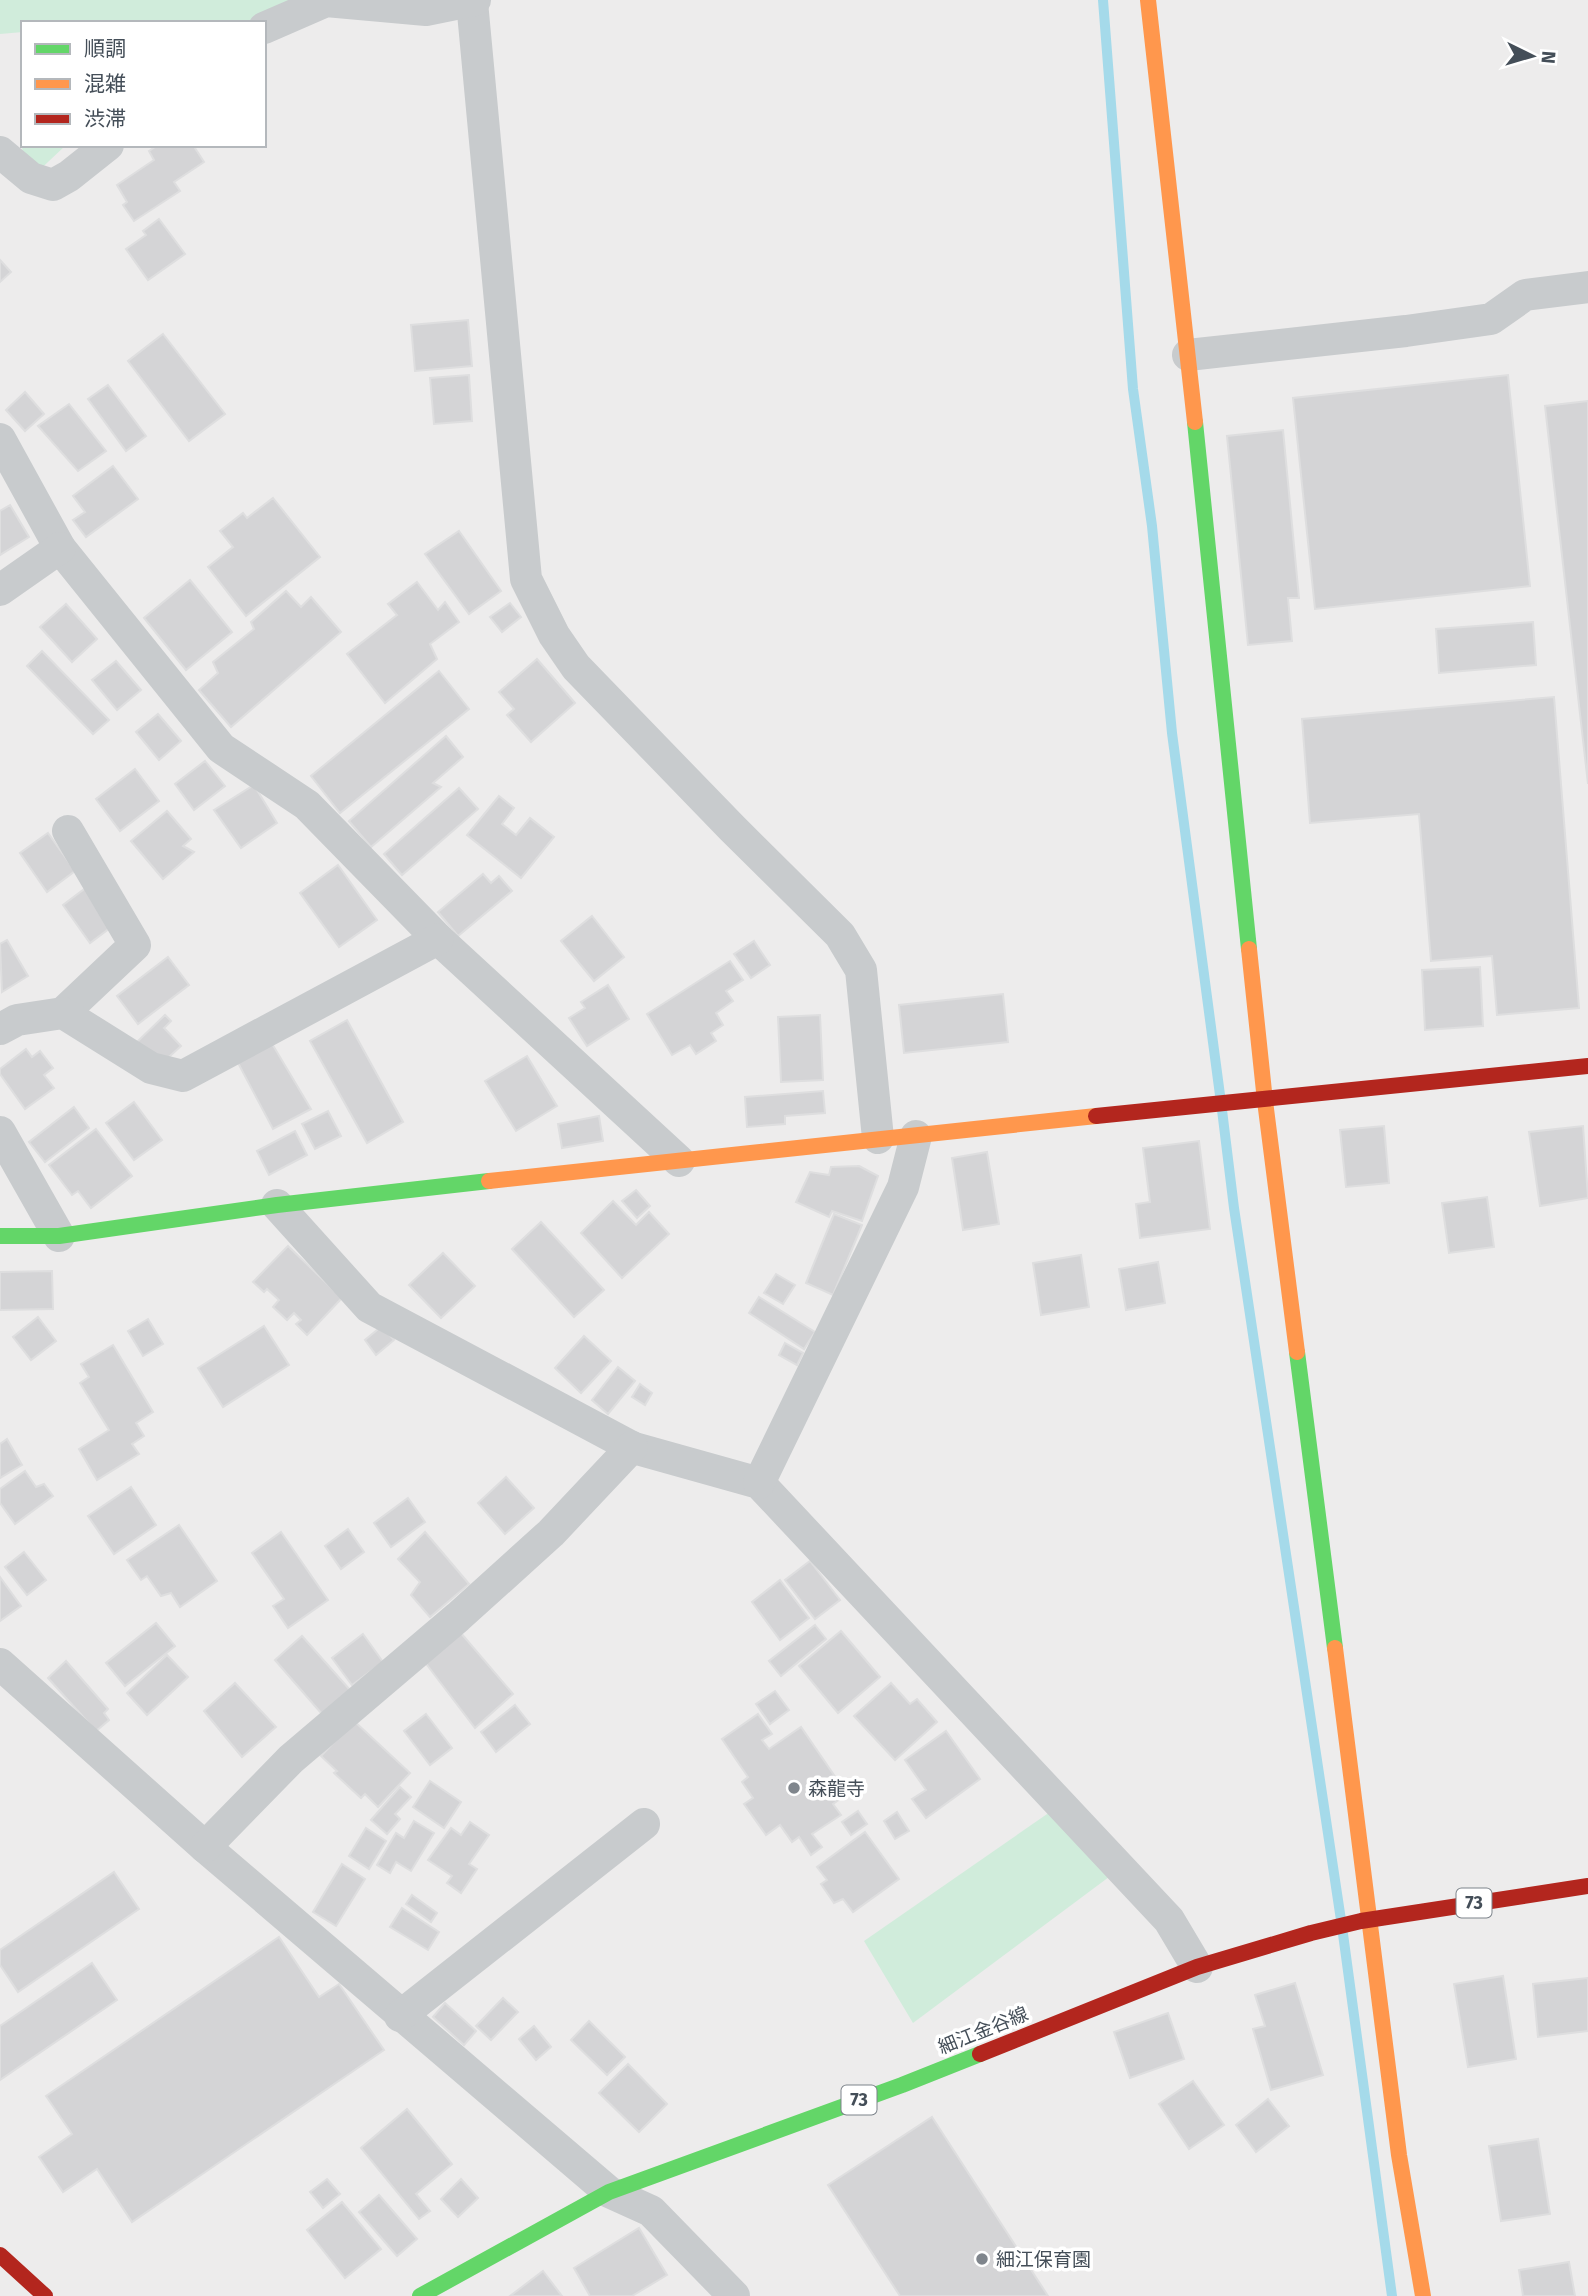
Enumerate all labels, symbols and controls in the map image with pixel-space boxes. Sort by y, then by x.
legend [21,21,266,147]
north arrow [1497,21,1567,91]
text: 順調 [84,36,126,62]
text: N [1536,50,1560,65]
text: 混雑 [84,71,126,97]
text: 渋滞 [84,106,126,132]
place label: 森龍寺 [808,1777,865,1800]
marker: 森龍寺 [786,1780,802,1796]
road number: 73 [1456,1888,1492,1917]
street label: 細江金谷線 [935,2002,1032,2059]
road number: 73 [842,2086,876,2114]
place label: 細江保育園 [996,2248,1091,2271]
marker: 細江保育園 [974,2251,990,2267]

